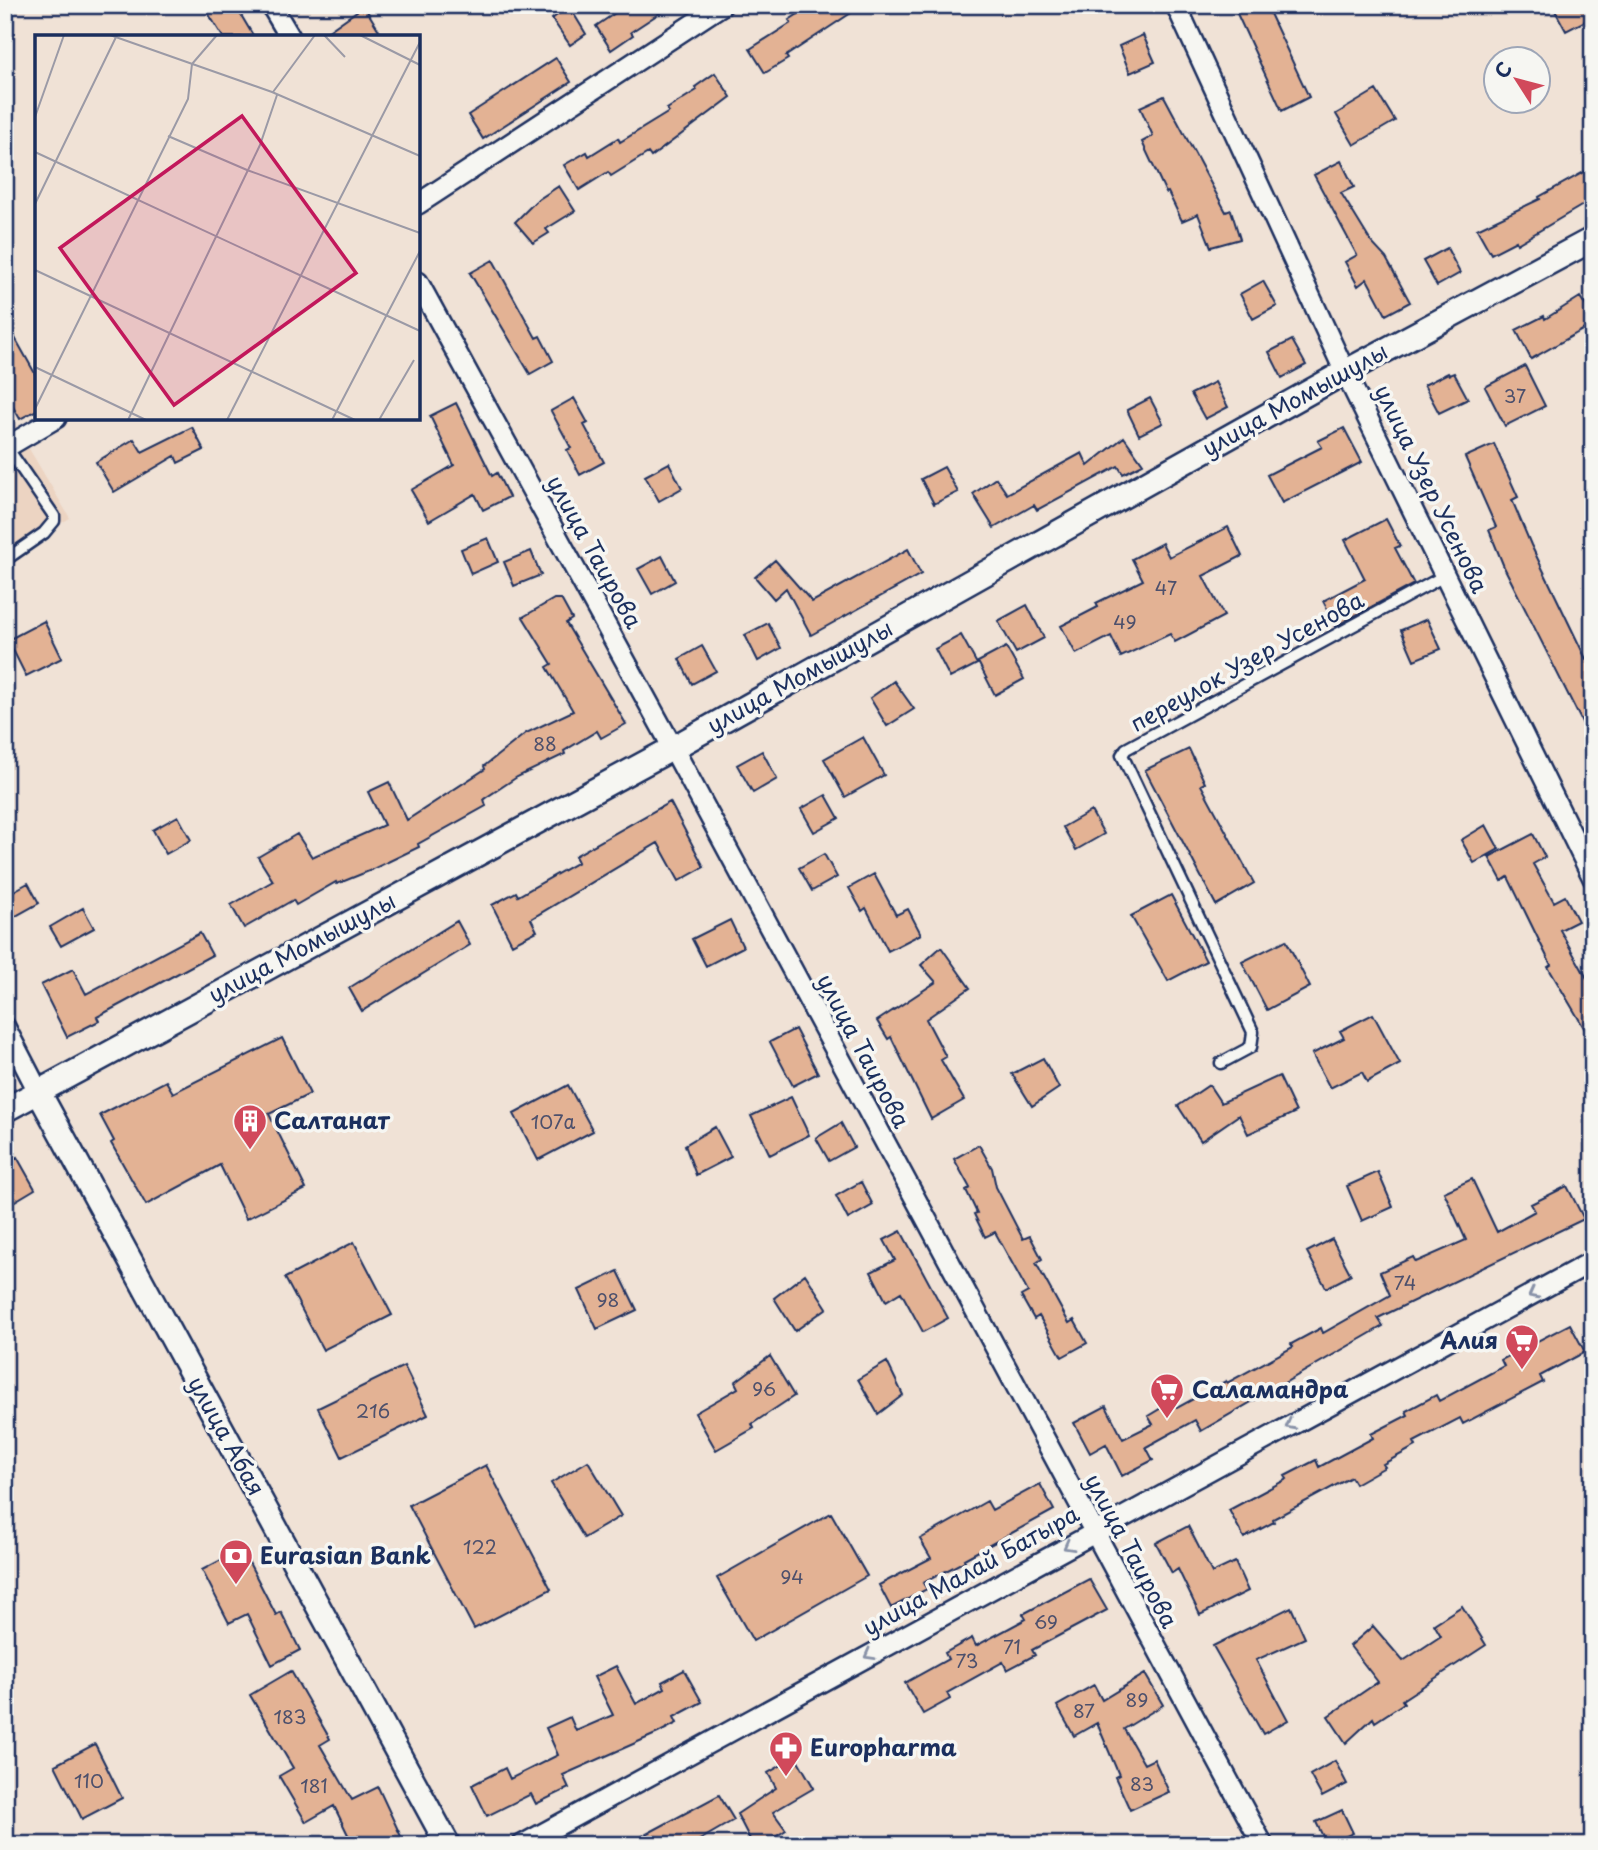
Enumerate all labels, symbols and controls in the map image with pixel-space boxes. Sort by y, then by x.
inset map [35,35,420,420]
north arrow [1482,46,1552,116]
text: С [1487,55,1518,83]
street label: улица Момышулы [1195,333,1394,464]
street label: улица Узер Усенова [1367,378,1498,599]
house number: 37 [1504,381,1526,409]
street label: улица Таирова [539,468,652,635]
house number: 47 [1155,573,1177,601]
street label: переулок Узер Усенова [1123,581,1370,740]
house number: 49 [1113,607,1137,635]
street label: улица Момышулы [700,610,899,741]
house number: 88 [533,729,557,757]
street label: улица Момышулы [201,882,401,1011]
street label: улица Таирова [809,967,920,1134]
building icon: Салтанат [231,1102,269,1151]
place label: Салтанат [274,1102,391,1137]
house number: 107а [531,1107,575,1135]
house number: 74 [1394,1268,1416,1296]
house number: 98 [597,1285,620,1313]
one-way arrow [1528,1285,1540,1299]
place label: Алия [1439,1322,1498,1357]
supermarket icon: Алия [1503,1322,1541,1371]
street label: улица Абая [180,1369,275,1501]
supermarket icon: Саламандра [1148,1371,1186,1420]
place label: Саламандра [1192,1371,1349,1406]
house number: 96 [752,1374,776,1402]
house number: 216 [356,1396,390,1424]
one-way arrow [1284,1417,1297,1431]
street label: улица Таирова [1077,1467,1188,1634]
street label: улица Малай Батыра [856,1495,1086,1644]
house number: 122 [463,1532,497,1560]
bank icon: Eurasian Bank [217,1537,255,1586]
place label: Eurasian Bank [260,1537,432,1572]
one-way arrow [1063,1538,1076,1551]
house number: 94 [780,1562,804,1590]
house number: 69 [1034,1607,1058,1635]
house number: 71 [1003,1632,1021,1660]
house number: 73 [956,1646,978,1674]
one-way arrow [863,1647,876,1660]
house number: 89 [1126,1685,1148,1713]
house number: 87 [1073,1696,1095,1724]
house number: 183 [273,1702,307,1730]
pharmacy icon: Europharma [767,1729,805,1778]
place label: Europharma [810,1729,957,1764]
house number: 110 [74,1766,104,1794]
house number: 83 [1130,1769,1154,1797]
house number: 181 [300,1771,328,1799]

